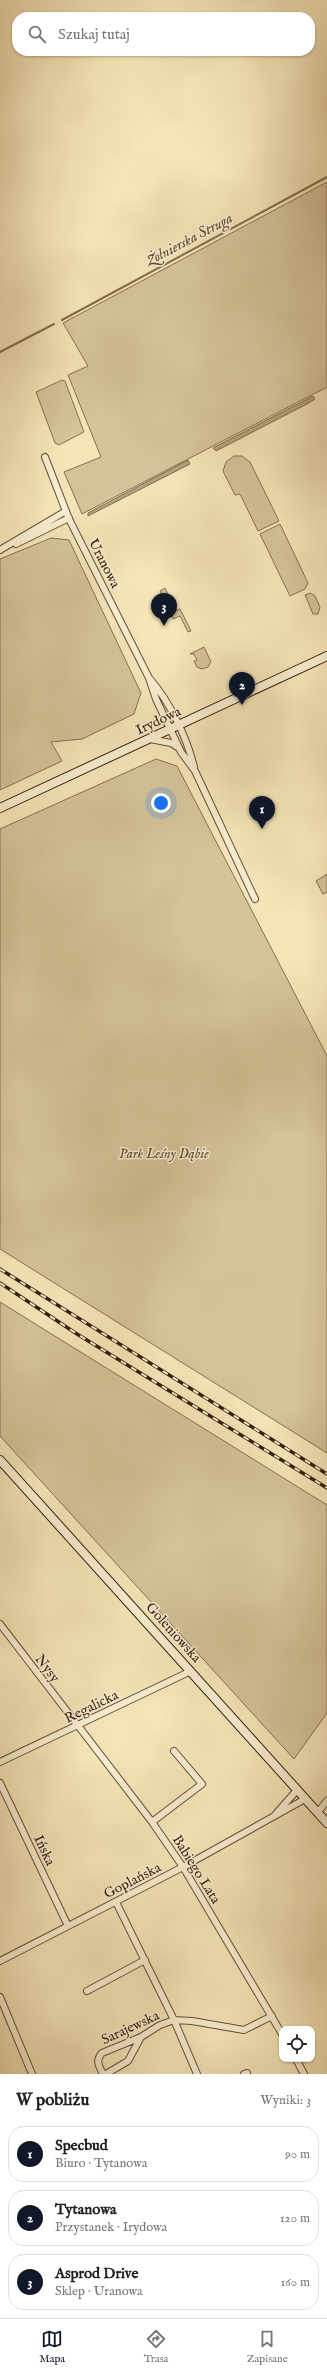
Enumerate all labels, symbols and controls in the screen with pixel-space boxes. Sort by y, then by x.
search box [12,12,315,56]
icon: search [26,23,48,45]
text: Szukaj tutaj [58,25,130,44]
water label: Żołnierska Struga [141,208,237,272]
street label: Uranowa [84,536,125,592]
pin: 3 [151,593,177,626]
pin: 2 [229,672,255,705]
street label: Irydowa [133,702,185,739]
your location [151,793,171,813]
pin: 1 [249,796,275,829]
park label: Park Leśny Dąbie [119,1145,209,1163]
street label: Goleniowska [141,1599,206,1667]
street label: Nysy [31,1651,64,1686]
street label: Regalicka [62,1686,122,1728]
street label: Ińska [29,1832,59,1870]
street label: Babiego Lata [168,1832,225,1908]
street label: Goplańska [101,1858,165,1903]
street label: Sarajewska [99,2006,163,2049]
map controls [279,2026,315,2062]
button: locate [279,2026,315,2062]
text: W pobliżu [16,2090,89,2111]
text: Wyniki: 3 [260,2092,311,2109]
text: Specbud [55,2136,108,2155]
text: 1 [28,2146,32,2163]
text: 90 m [285,2146,310,2163]
text: Biuro · Tytanowa [55,2155,147,2172]
text: Tytanowa [55,2200,116,2219]
text: 2 [27,2210,33,2227]
text: 120 m [280,2210,310,2227]
text: Przystanek · Irydowa [55,2219,167,2236]
text: Asprod Drive [55,2264,138,2283]
text: 3 [28,2274,32,2291]
text: 160 m [280,2274,310,2291]
text: Sklep · Uranowa [55,2283,143,2300]
tab: Mapa [39,2328,65,2366]
tab: Trasa [144,2328,168,2366]
tab: Zapisane [247,2328,288,2366]

